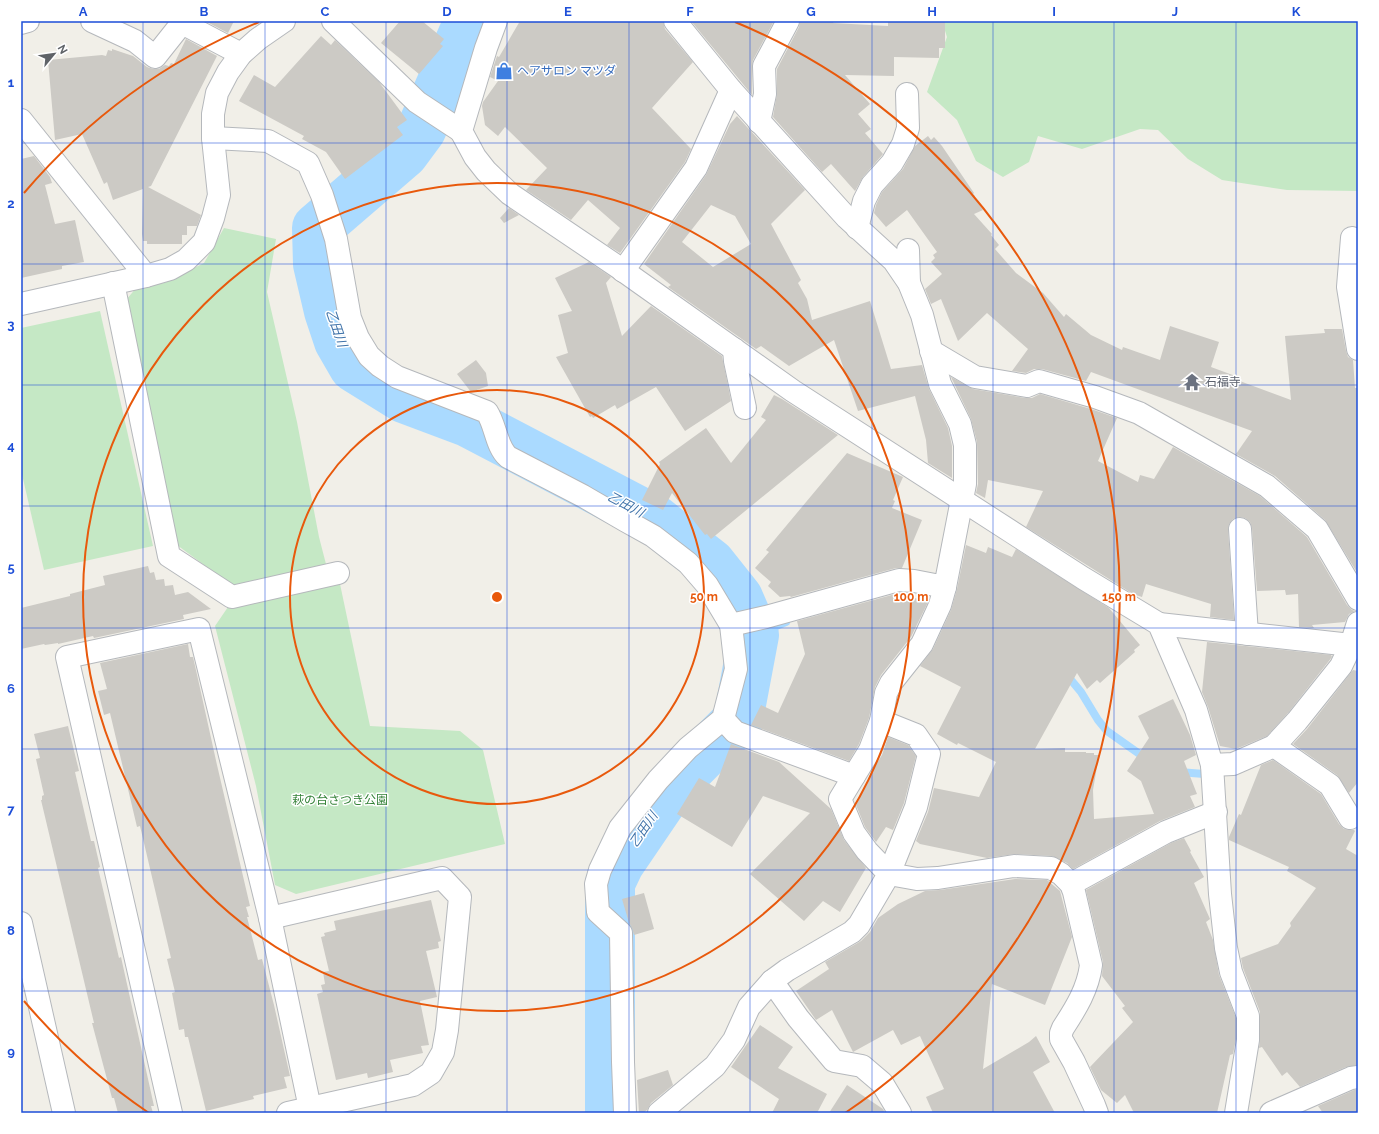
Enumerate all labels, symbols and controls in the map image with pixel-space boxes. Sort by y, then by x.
text: A [79,4,88,19]
text: B [200,4,209,19]
text: C [321,4,330,19]
text: D [442,4,452,19]
text: E [564,4,572,19]
text: F [686,4,694,19]
text: G [806,4,816,19]
text: H [927,4,937,19]
text: I [1052,4,1056,19]
text: J [1172,4,1178,19]
text: K [1292,4,1301,19]
north arrow [34,34,74,74]
text: N [55,43,70,56]
shop icon: ヘアサロン マツダ [494,61,514,81]
place label: ヘアサロン マツダ [517,64,616,78]
text: 1 [8,75,15,90]
text: 2 [7,196,15,211]
water label: 乙田川 [323,307,351,351]
text: 3 [7,317,15,332]
temple icon: 石福寺 [1182,372,1202,392]
place label: 石福寺 [1205,375,1241,389]
text: 4 [7,438,15,453]
water label: 乙田川 [605,489,648,521]
text: 5 [7,560,15,575]
centre of rings [490,590,504,604]
text: 50 m [690,590,718,604]
text: 100 m [894,590,928,604]
text: 150 m [1102,590,1136,604]
text: 6 [7,681,15,696]
park label: 萩の台さつき公園 [292,793,388,807]
text: 7 [7,802,15,817]
water label: 乙田川 [626,807,662,850]
text: 8 [7,923,15,938]
text: 9 [7,1044,15,1059]

